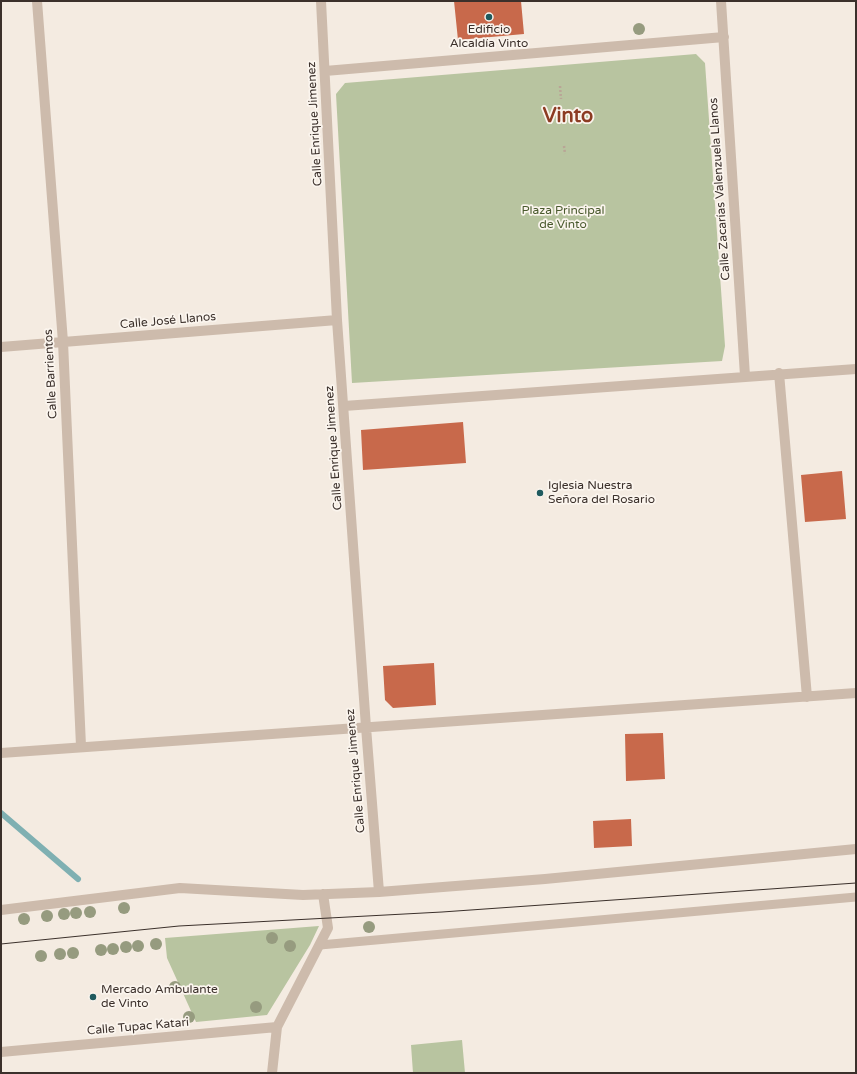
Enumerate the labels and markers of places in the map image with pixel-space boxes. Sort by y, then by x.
marker: Edificio Alcaldía Vinto [484,12,494,22]
place label: Edificio Alcaldía Vinto [450,23,528,51]
place label: Iglesia Nuestra Señora del Rosario [548,479,655,507]
marker: Iglesia Nuestra Señora del Rosario [535,488,545,498]
place label: Mercado Ambulante de Vinto [101,983,218,1011]
marker: Mercado Ambulante de Vinto [88,992,98,1002]

